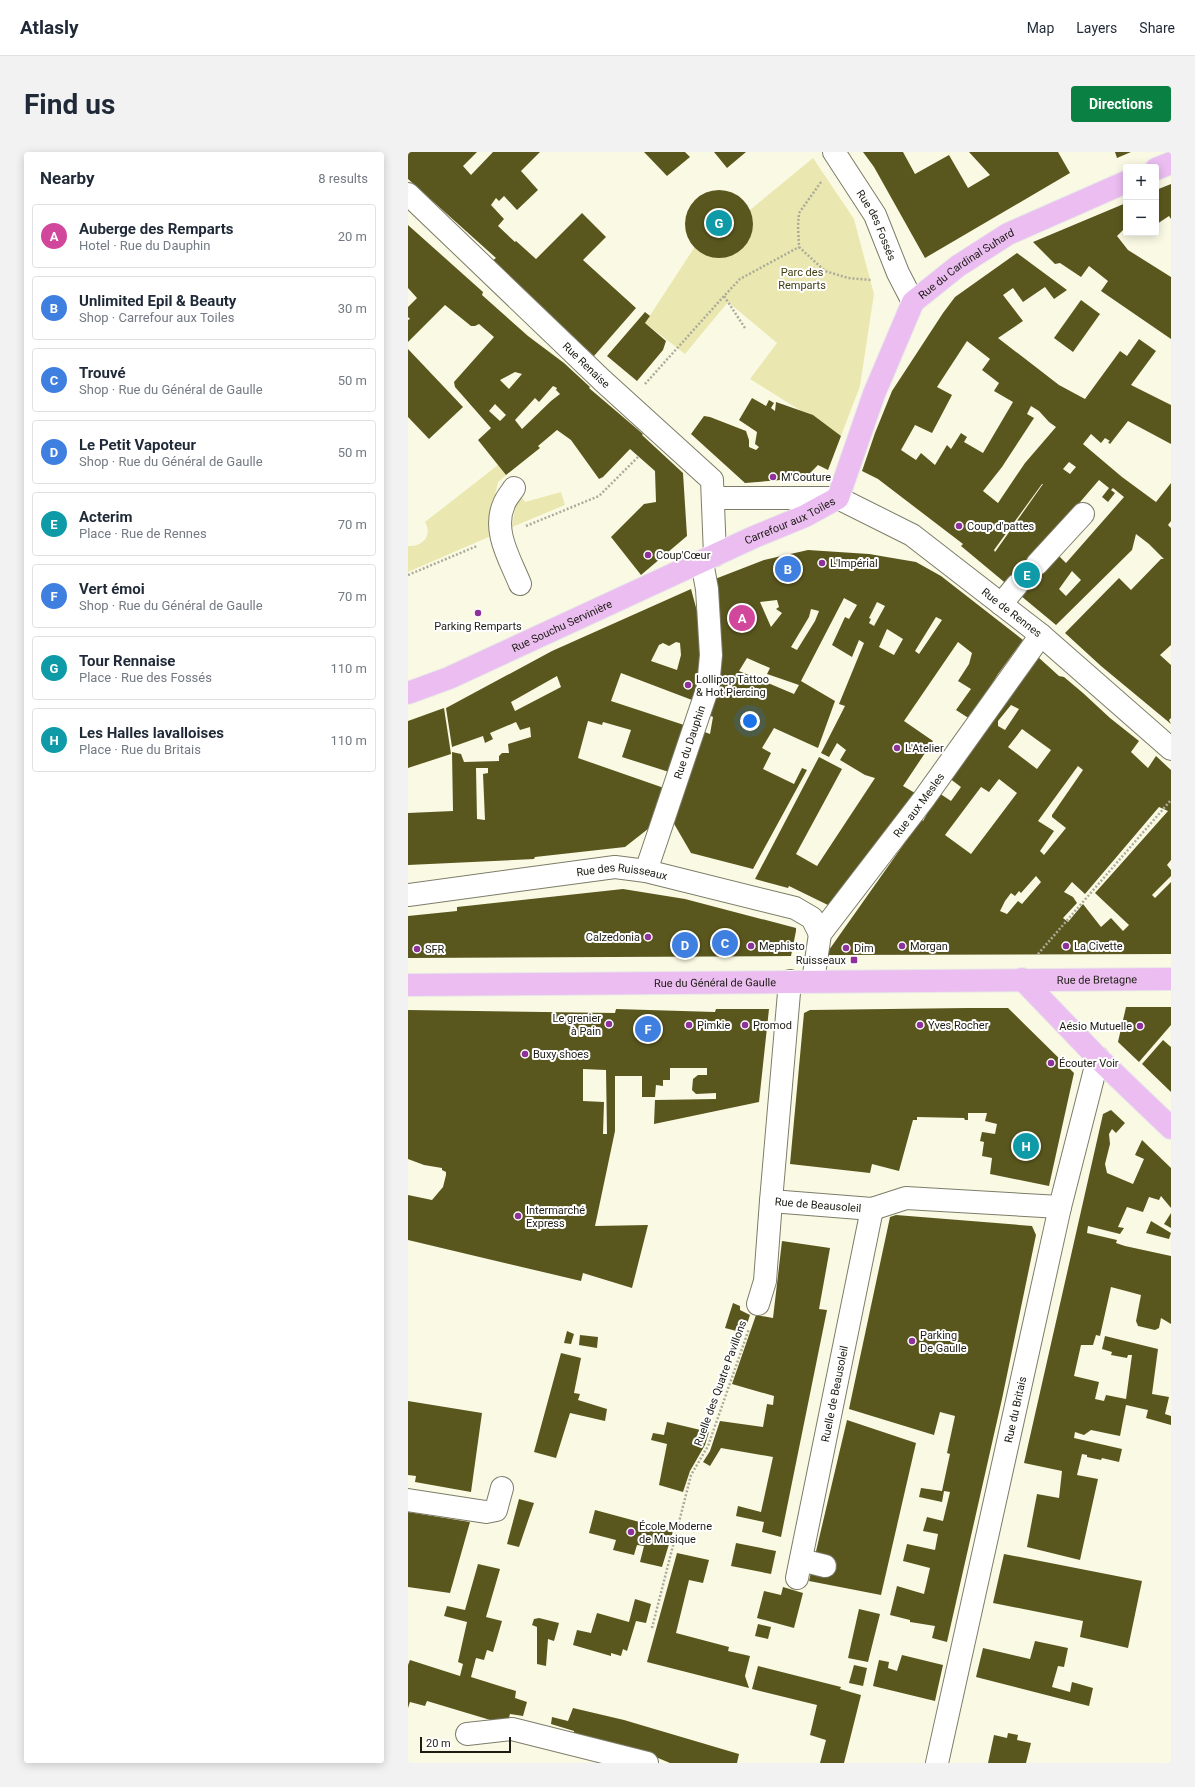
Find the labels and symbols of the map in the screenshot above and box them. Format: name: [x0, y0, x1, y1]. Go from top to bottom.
street label: Rue des Fossés: [853, 188, 899, 263]
pin: G: [706, 208, 732, 238]
street label: Rue du Cardinal Suhard: [916, 226, 1016, 302]
park label: Parc des Remparts: [778, 266, 826, 292]
street label: Rue Renaise: [560, 340, 612, 391]
place label: M'Couture: [781, 471, 831, 484]
marker: M'Couture: [768, 472, 778, 482]
street label: Carrefour aux Toiles: [743, 495, 838, 547]
place label: Coup d'pattes: [967, 520, 1035, 533]
marker: Coup d'pattes: [954, 521, 964, 531]
place label: Coup'Cœur: [656, 549, 711, 562]
marker: Coup'Cœur: [643, 550, 653, 560]
pin: B: [775, 554, 801, 584]
place label: L'Impérial: [830, 557, 878, 570]
marker: L'Impérial: [817, 558, 827, 568]
pin: E: [1014, 560, 1040, 590]
street label: Rue de Rennes: [979, 585, 1044, 640]
street label: Rue Souchu Servinière: [510, 597, 615, 655]
pin: A: [729, 603, 755, 633]
marker: Parking Remparts: [473, 608, 483, 618]
place label: Parking Remparts: [434, 620, 522, 633]
place label: Lollipop Tattoo & Hot Piercing: [696, 673, 769, 699]
marker: Lollipop Tattoo & Hot Piercing: [683, 680, 693, 690]
street label: Rue du Dauphin: [671, 704, 708, 781]
your location: [740, 711, 760, 731]
place label: L'Atelier: [905, 742, 944, 755]
marker: L'Atelier: [892, 743, 902, 753]
street label: Rue aux Mesles: [891, 770, 947, 840]
street label: Rue des Ruisseaux: [576, 861, 669, 883]
pin: C: [712, 928, 738, 958]
pin: D: [672, 930, 698, 960]
place label: Calzedonia: [586, 931, 640, 944]
marker: Calzedonia: [643, 932, 653, 942]
place label: Mephisto: [759, 940, 805, 953]
place label: Morgan: [910, 940, 948, 953]
place label: La Civette: [1074, 940, 1123, 953]
marker: Mephisto: [746, 941, 756, 951]
marker: Morgan: [897, 941, 907, 951]
marker: La Civette: [1061, 941, 1071, 951]
place label: Dim: [854, 942, 874, 955]
place label: SFR: [425, 943, 445, 956]
marker: Dim: [841, 943, 851, 953]
marker: SFR: [412, 944, 422, 954]
place label: Ruisseaux: [796, 954, 847, 967]
marker: Ruisseaux: [849, 955, 859, 965]
street label: Rue de Bretagne: [1057, 973, 1137, 987]
street label: Rue du Général de Gaulle: [654, 976, 776, 990]
place label: Le grenier à Pain: [553, 1012, 601, 1038]
pin: F: [635, 1014, 661, 1044]
marker: Le grenier à Pain: [604, 1019, 614, 1029]
place label: Pimkie: [697, 1019, 731, 1032]
place label: Promod: [753, 1019, 792, 1032]
place label: Yves Rocher: [928, 1019, 989, 1032]
marker: Pimkie: [684, 1020, 694, 1030]
marker: Promod: [740, 1020, 750, 1030]
marker: Yves Rocher: [915, 1020, 925, 1030]
place label: Aésio Mutuelle: [1059, 1020, 1132, 1033]
marker: Aésio Mutuelle: [1135, 1021, 1145, 1031]
place label: Buxy shoes: [533, 1048, 589, 1061]
marker: Buxy shoes: [520, 1049, 530, 1059]
place label: Écouter Voir: [1059, 1057, 1119, 1070]
marker: Écouter Voir: [1046, 1058, 1056, 1068]
pin: H: [1013, 1131, 1039, 1161]
street label: Rue de Beausoleil: [774, 1195, 862, 1215]
place label: Intermarché Express: [526, 1204, 585, 1230]
marker: Intermarché Express: [513, 1211, 523, 1221]
street label: Ruelle des Quatre Pavillons: [692, 1318, 749, 1448]
place label: Parking De Gaulle: [920, 1329, 967, 1355]
marker: Parking De Gaulle: [907, 1336, 917, 1346]
street label: Ruelle de Beausoleil: [819, 1345, 851, 1443]
street label: Rue du Britais: [1002, 1375, 1029, 1444]
place label: École Moderne de Musique: [639, 1520, 712, 1546]
marker: École Moderne de Musique: [626, 1527, 636, 1537]
scale bar: [420, 1735, 511, 1754]

